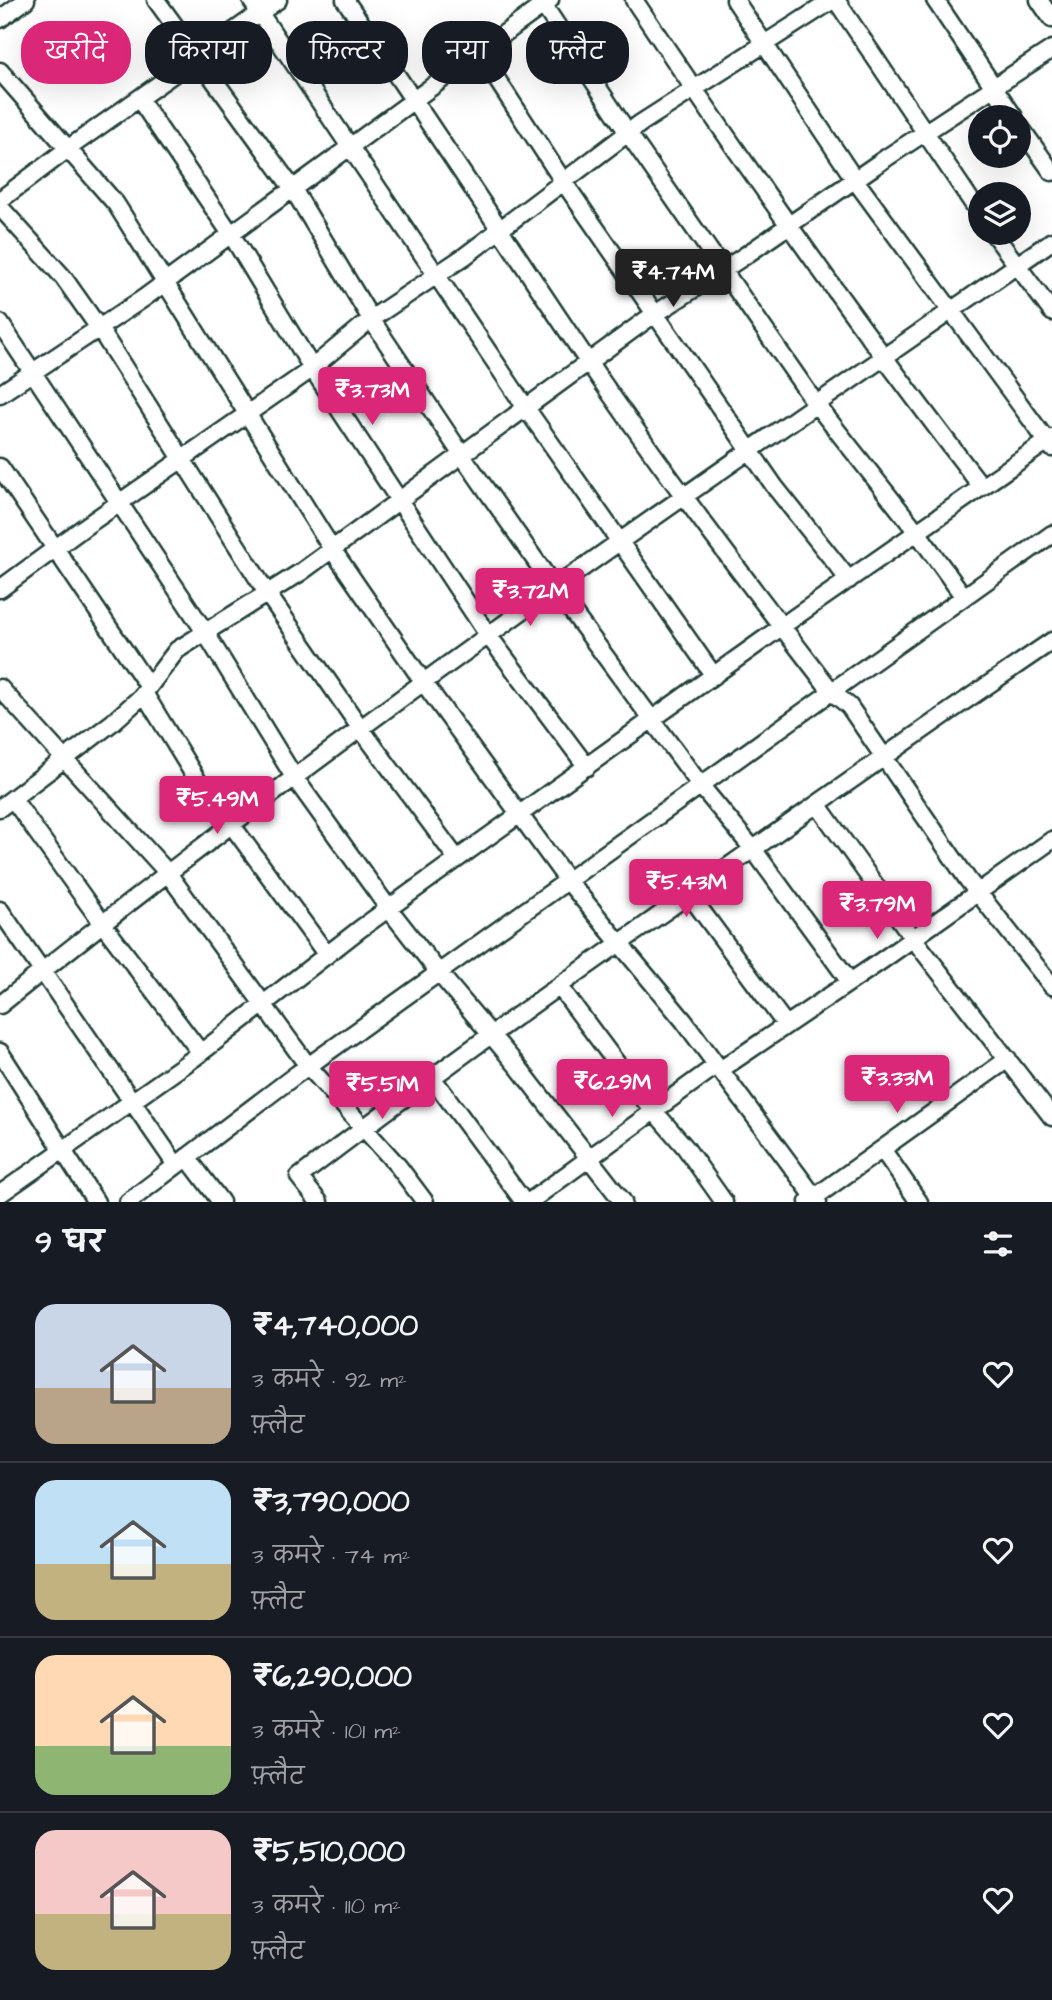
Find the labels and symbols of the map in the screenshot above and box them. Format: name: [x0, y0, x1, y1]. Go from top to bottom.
pin: ₹4.74M: [616, 250, 730, 309]
pin: ₹3.73M: [315, 368, 429, 427]
pin: ₹3.72M: [473, 568, 587, 628]
pin: ₹5.49M: [160, 776, 274, 836]
pin: ₹5.43M: [629, 860, 743, 919]
pin: ₹3.79M: [820, 881, 934, 941]
pin: ₹3.33M: [840, 1056, 954, 1115]
pin: ₹6.29M: [555, 1060, 669, 1119]
pin: ₹5.51M: [325, 1062, 439, 1121]

